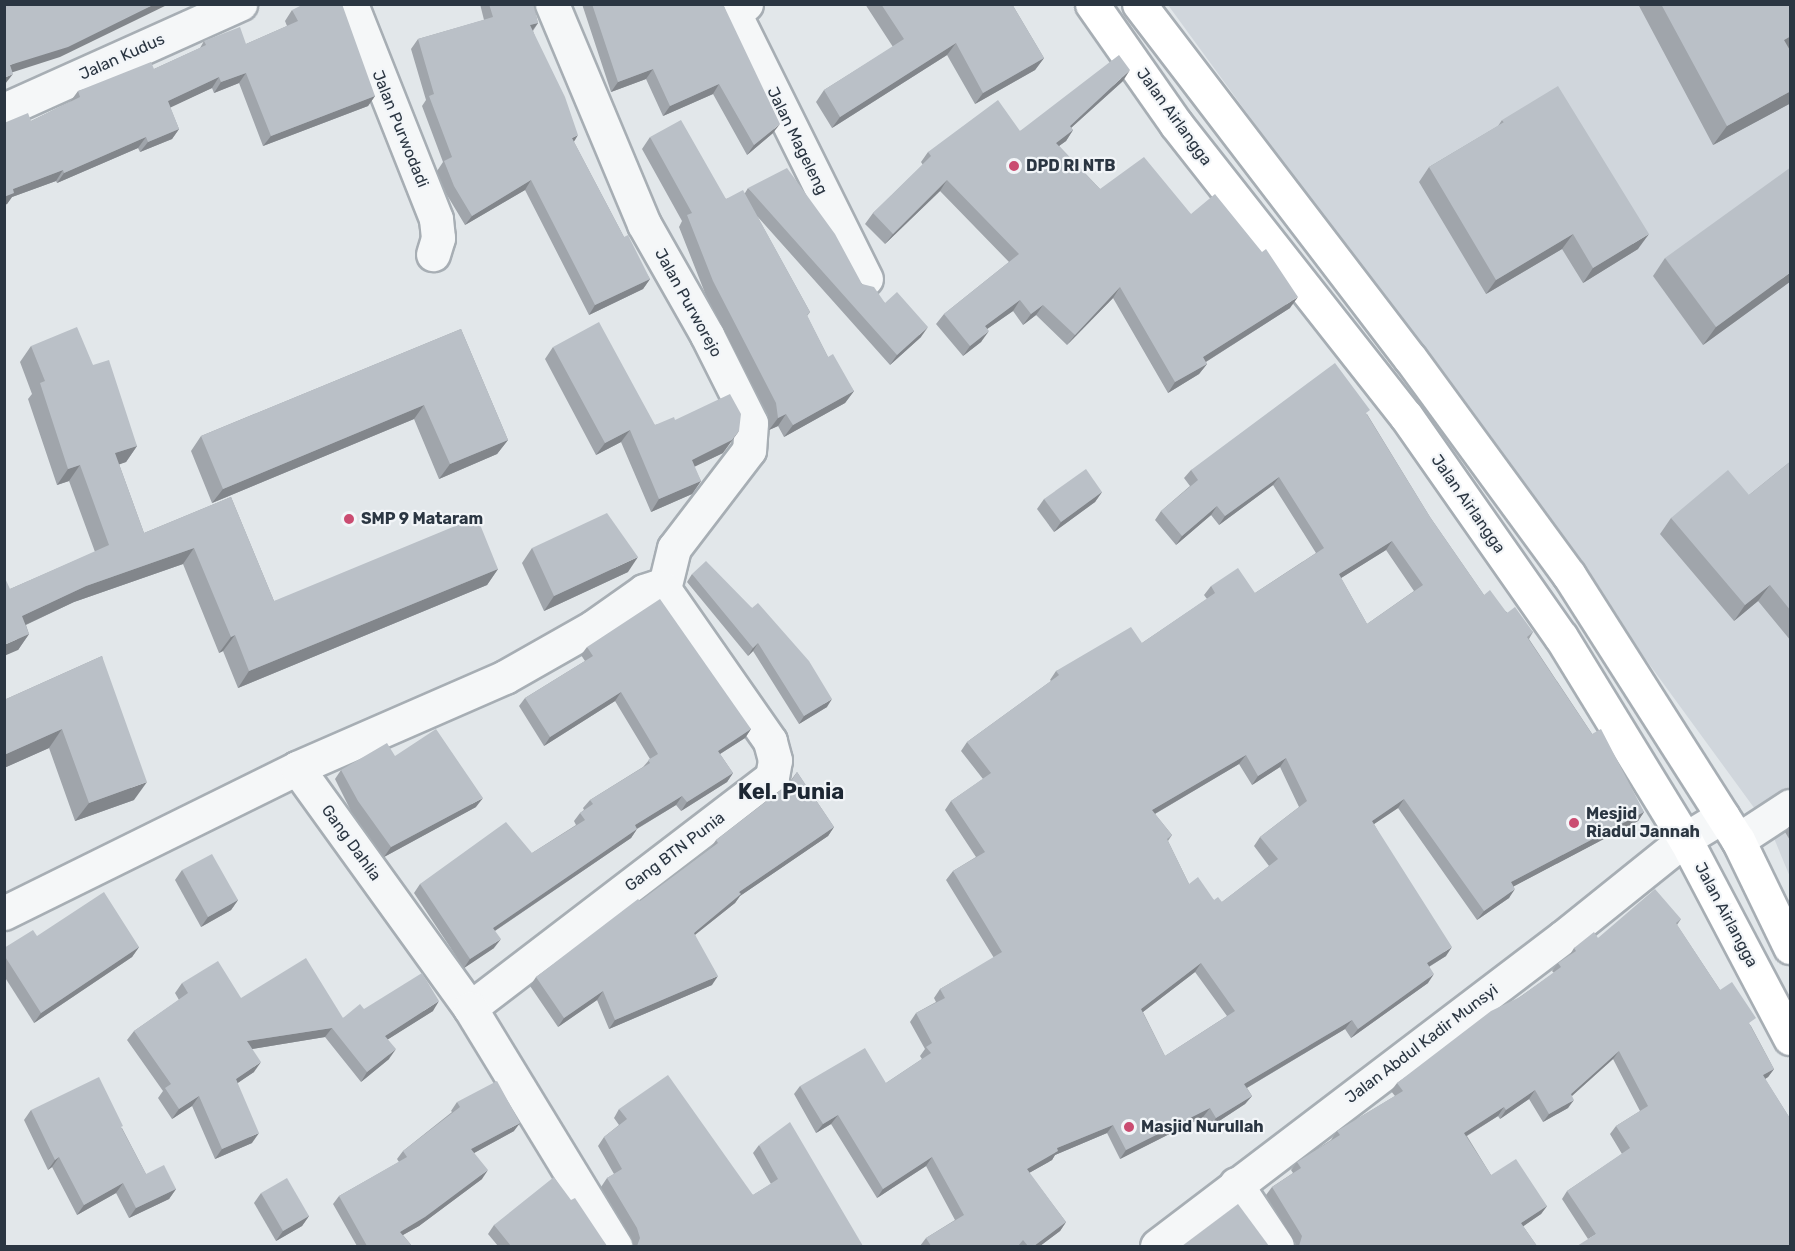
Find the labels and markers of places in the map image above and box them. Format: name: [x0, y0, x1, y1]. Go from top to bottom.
place label: DPD RI NTB: [1026, 156, 1116, 176]
marker: DPD RI NTB: [1007, 159, 1021, 173]
place label: SMP 9 Mataram: [361, 509, 483, 529]
marker: SMP 9 Mataram: [342, 512, 356, 526]
place label: Mesjid Riadul Jannah: [1586, 804, 1700, 842]
marker: Mesjid Riadul Jannah: [1567, 816, 1581, 830]
place label: Masjid Nurullah: [1141, 1117, 1264, 1137]
marker: Masjid Nurullah: [1122, 1120, 1136, 1134]

